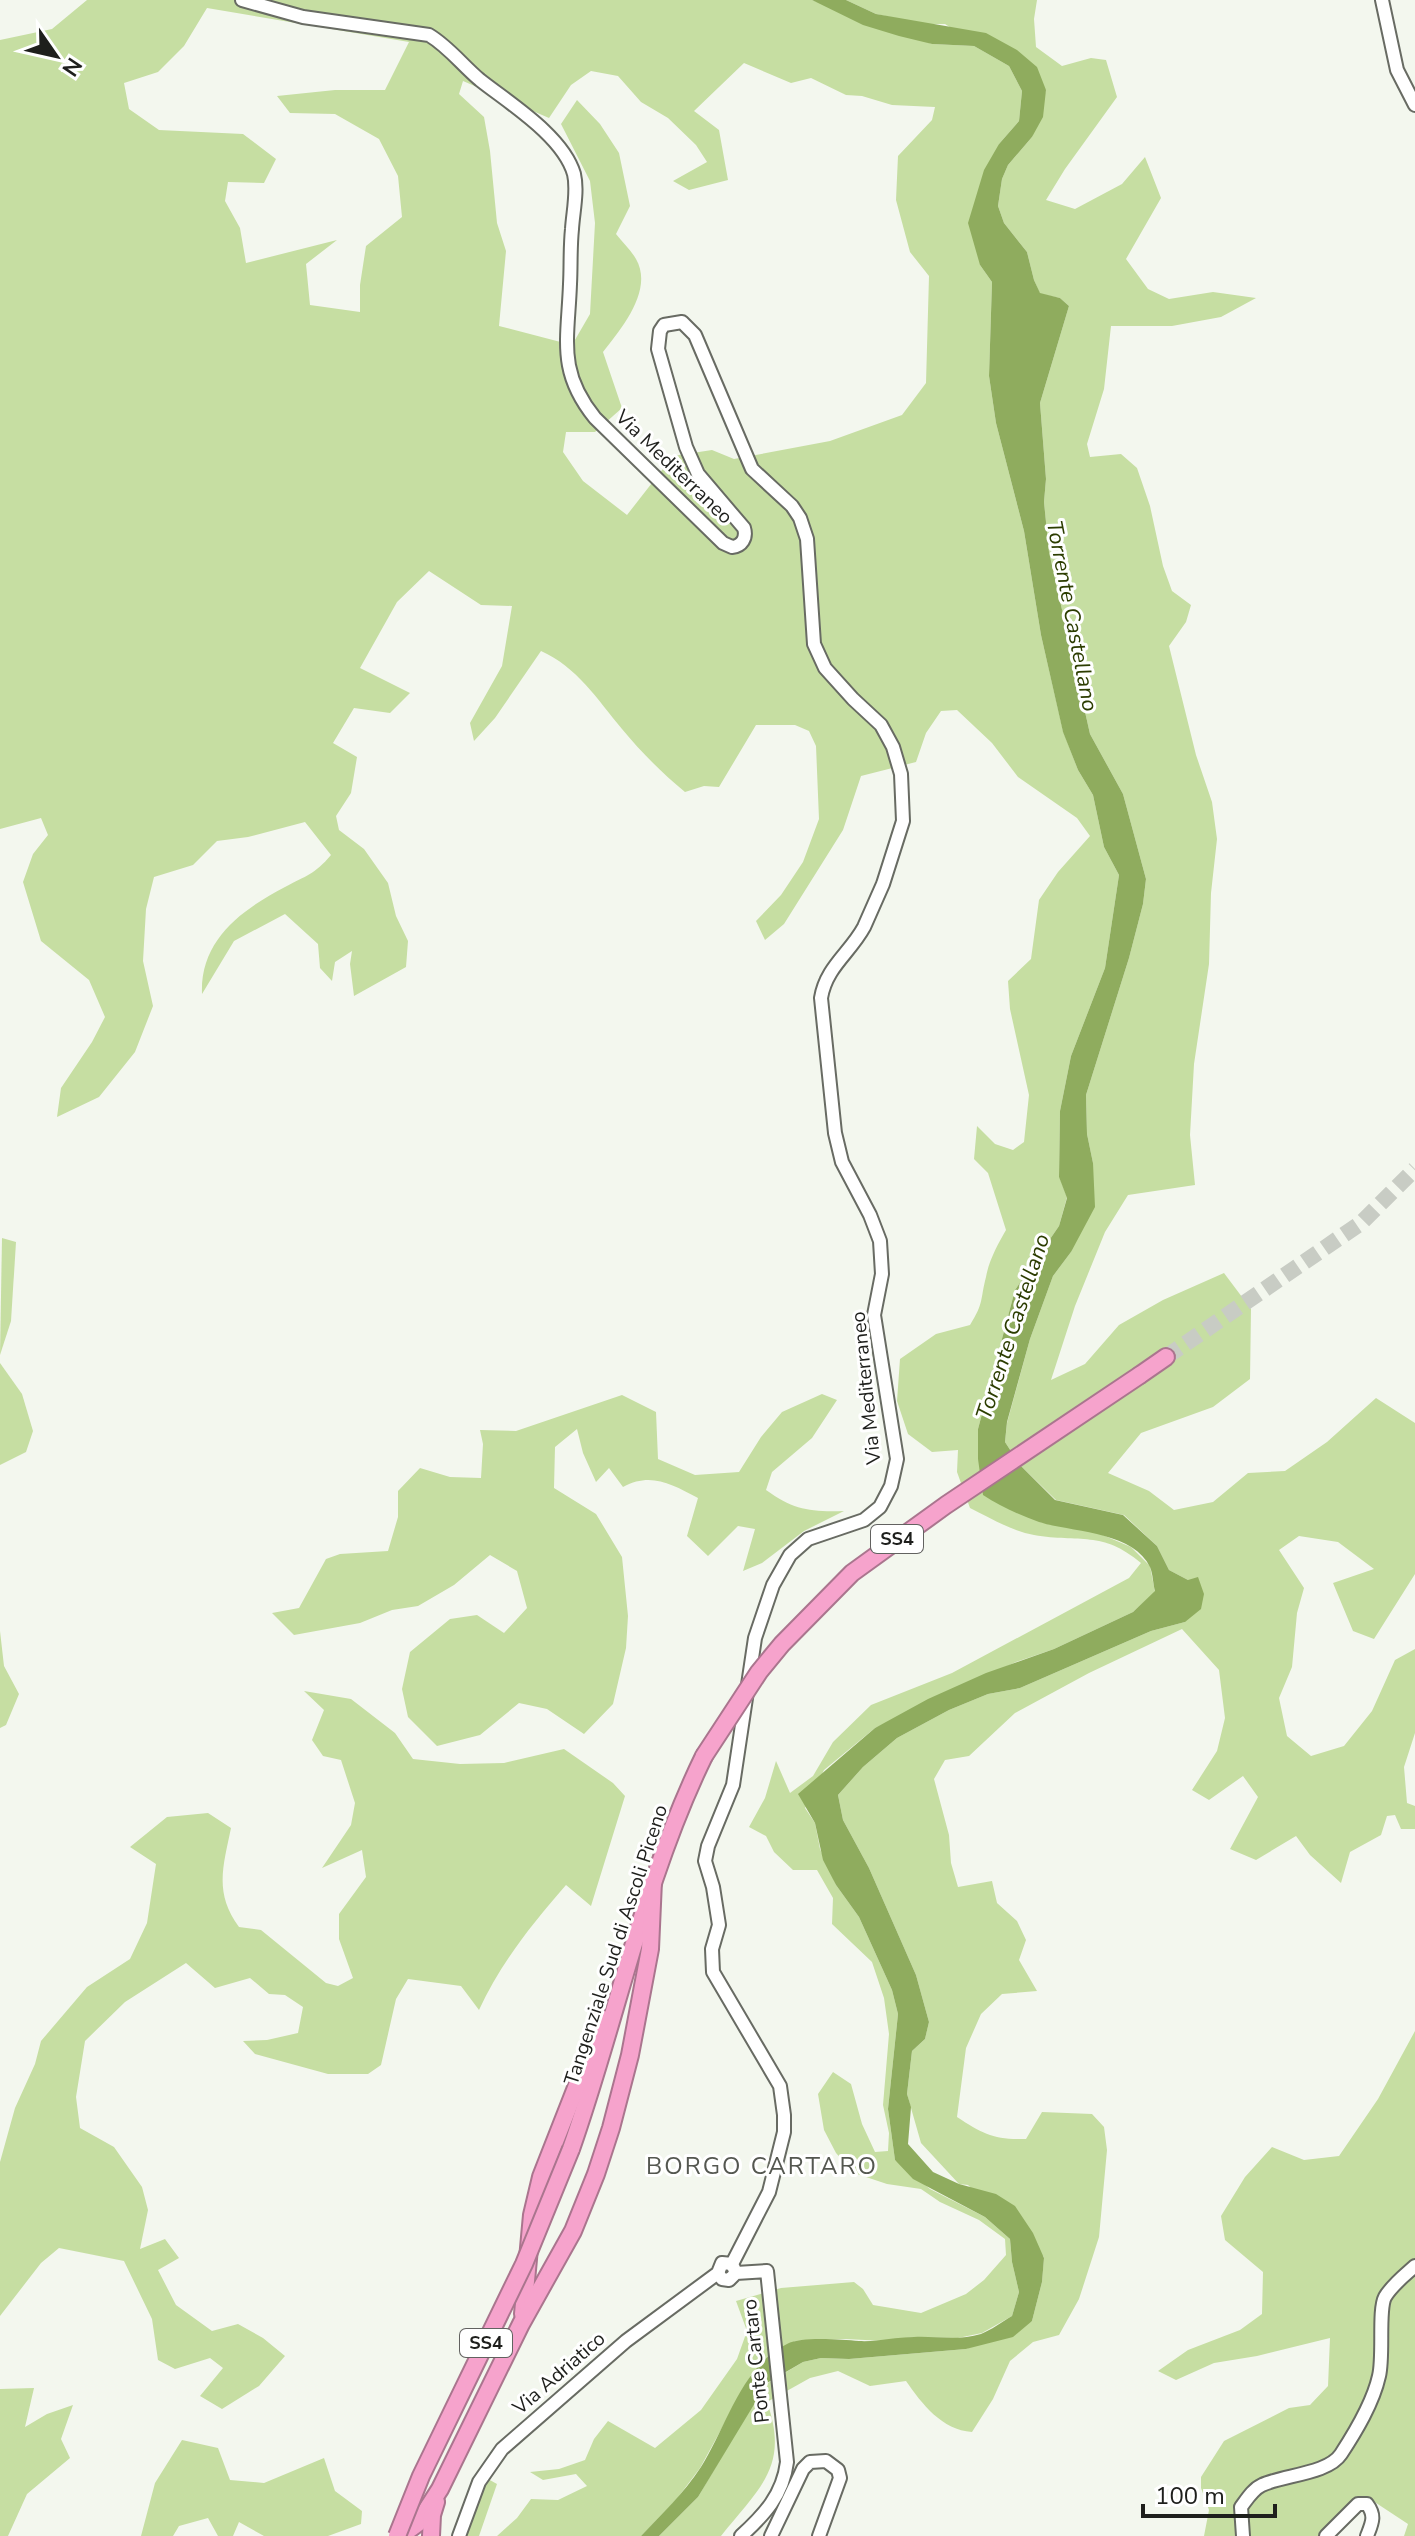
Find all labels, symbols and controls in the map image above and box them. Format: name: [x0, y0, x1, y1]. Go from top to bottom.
north arrow: [16, 16, 96, 96]
text: N: [55, 51, 89, 82]
street label: Via Mediterraneo: [609, 403, 739, 530]
water label: Torrente Castellano: [1039, 518, 1105, 714]
water label: Torrente Castellano: [969, 1230, 1057, 1424]
street label: Via Mediterraneo: [845, 1310, 888, 1467]
road number: SS4: [871, 1525, 923, 1553]
street label: Tangenziale Sud di Ascoli Piceno: [558, 1801, 674, 2089]
district label: BORGO CARTARO: [646, 2150, 878, 2182]
street label: Ponte Cartaro: [736, 2298, 776, 2424]
street label: Via Adriatico: [506, 2325, 611, 2421]
road number: SS4: [460, 2329, 512, 2357]
scale bar: [1143, 2468, 1275, 2518]
text: 100 m: [1155, 2480, 1225, 2512]

